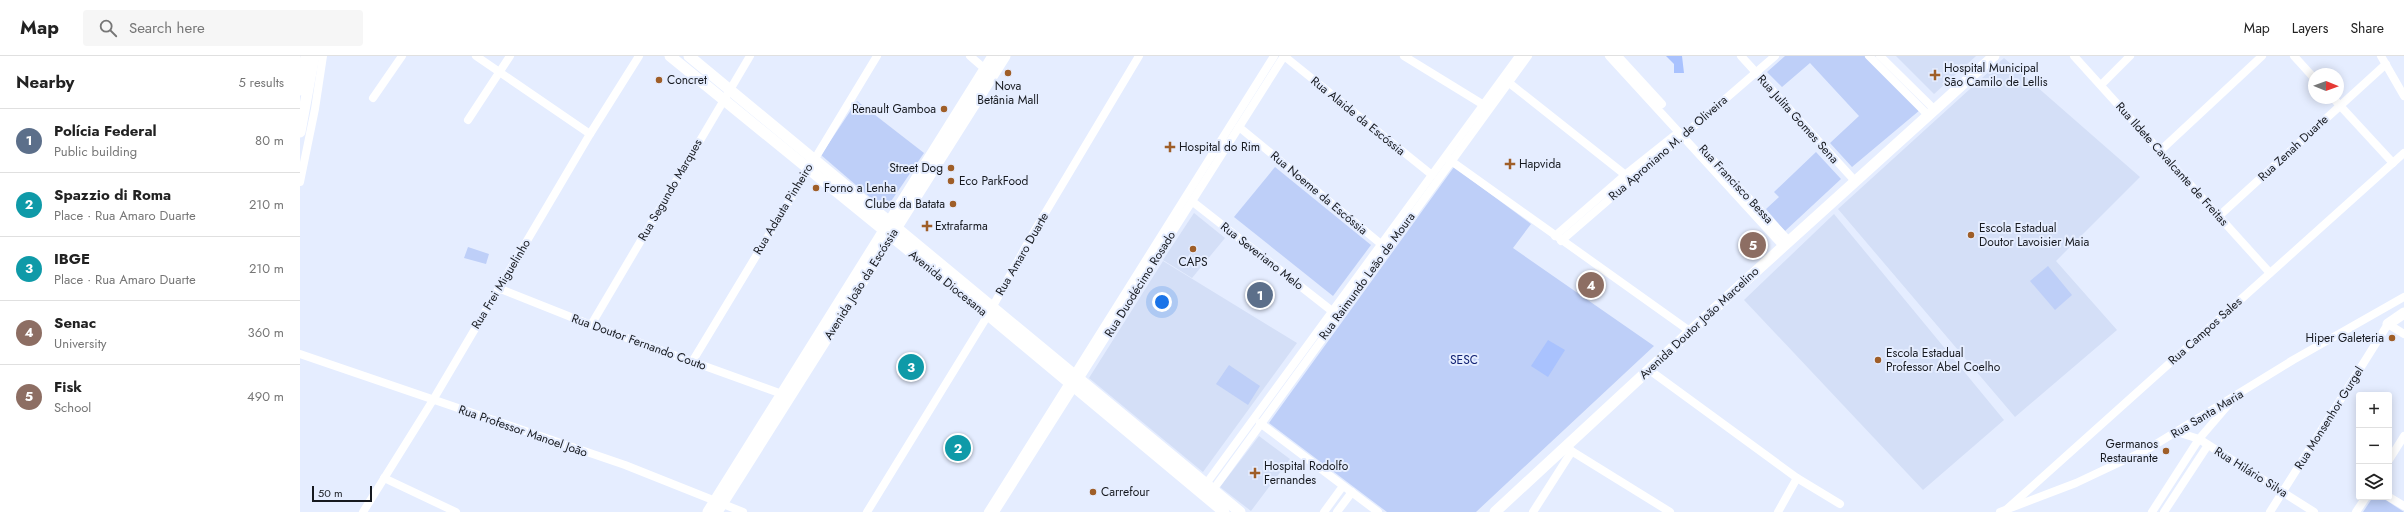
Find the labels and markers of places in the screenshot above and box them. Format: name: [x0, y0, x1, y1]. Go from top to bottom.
place label: Hospital Municipal São Camilo de Lellis: [1944, 59, 2048, 91]
marker: Nova Betânia Mall: [1003, 68, 1013, 78]
marker: Hospital Municipal São Camilo de Lellis: [1929, 69, 1941, 81]
place label: Concret: [667, 71, 707, 89]
marker: Concret: [654, 75, 664, 85]
place label: Nova Betânia Mall: [977, 77, 1039, 109]
place label: Renault Gamboa: [852, 100, 936, 118]
marker: Renault Gamboa: [939, 104, 949, 114]
place label: Hospital do Rim: [1179, 138, 1260, 156]
marker: Hospital do Rim: [1164, 141, 1176, 153]
place label: Hapvida: [1519, 155, 1561, 173]
marker: Hapvida: [1504, 158, 1516, 170]
place label: Street Dog: [889, 159, 943, 177]
marker: Street Dog: [946, 163, 956, 173]
place label: Eco ParkFood: [959, 172, 1028, 190]
marker: Eco ParkFood: [946, 176, 956, 186]
place label: Forno a Lenha: [824, 179, 896, 197]
marker: Forno a Lenha: [811, 183, 821, 193]
place label: Clube da Batata: [865, 195, 945, 213]
marker: Clube da Batata: [948, 199, 958, 209]
place label: Extrafarma: [935, 217, 988, 235]
place label: Escola Estadual Doutor Lavoisier Maia: [1979, 219, 2090, 251]
marker: Extrafarma: [922, 221, 932, 231]
pin: 5: [1740, 230, 1766, 260]
marker: Escola Estadual Doutor Lavoisier Maia: [1966, 230, 1976, 240]
marker: CAPS: [1188, 244, 1198, 254]
place label: CAPS: [1178, 253, 1208, 271]
pin: 4: [1578, 270, 1604, 300]
pin: 1: [1247, 280, 1273, 310]
place label: Hiper Galeteria: [2305, 329, 2384, 347]
marker: Hiper Galeteria: [2387, 333, 2397, 343]
place label: Escola Estadual Professor Abel Coelho: [1886, 344, 2001, 376]
pin: 3: [898, 352, 924, 382]
marker: Escola Estadual Professor Abel Coelho: [1873, 355, 1883, 365]
pin: 2: [945, 433, 971, 463]
place label: Germanos Restaurante: [2100, 435, 2158, 467]
marker: Germanos Restaurante: [2161, 446, 2171, 456]
place label: Hospital Rodolfo Fernandes: [1264, 457, 1349, 489]
marker: Hospital Rodolfo Fernandes: [1249, 467, 1261, 479]
place label: Carrefour: [1101, 483, 1151, 501]
marker: Carrefour: [1088, 487, 1098, 497]

